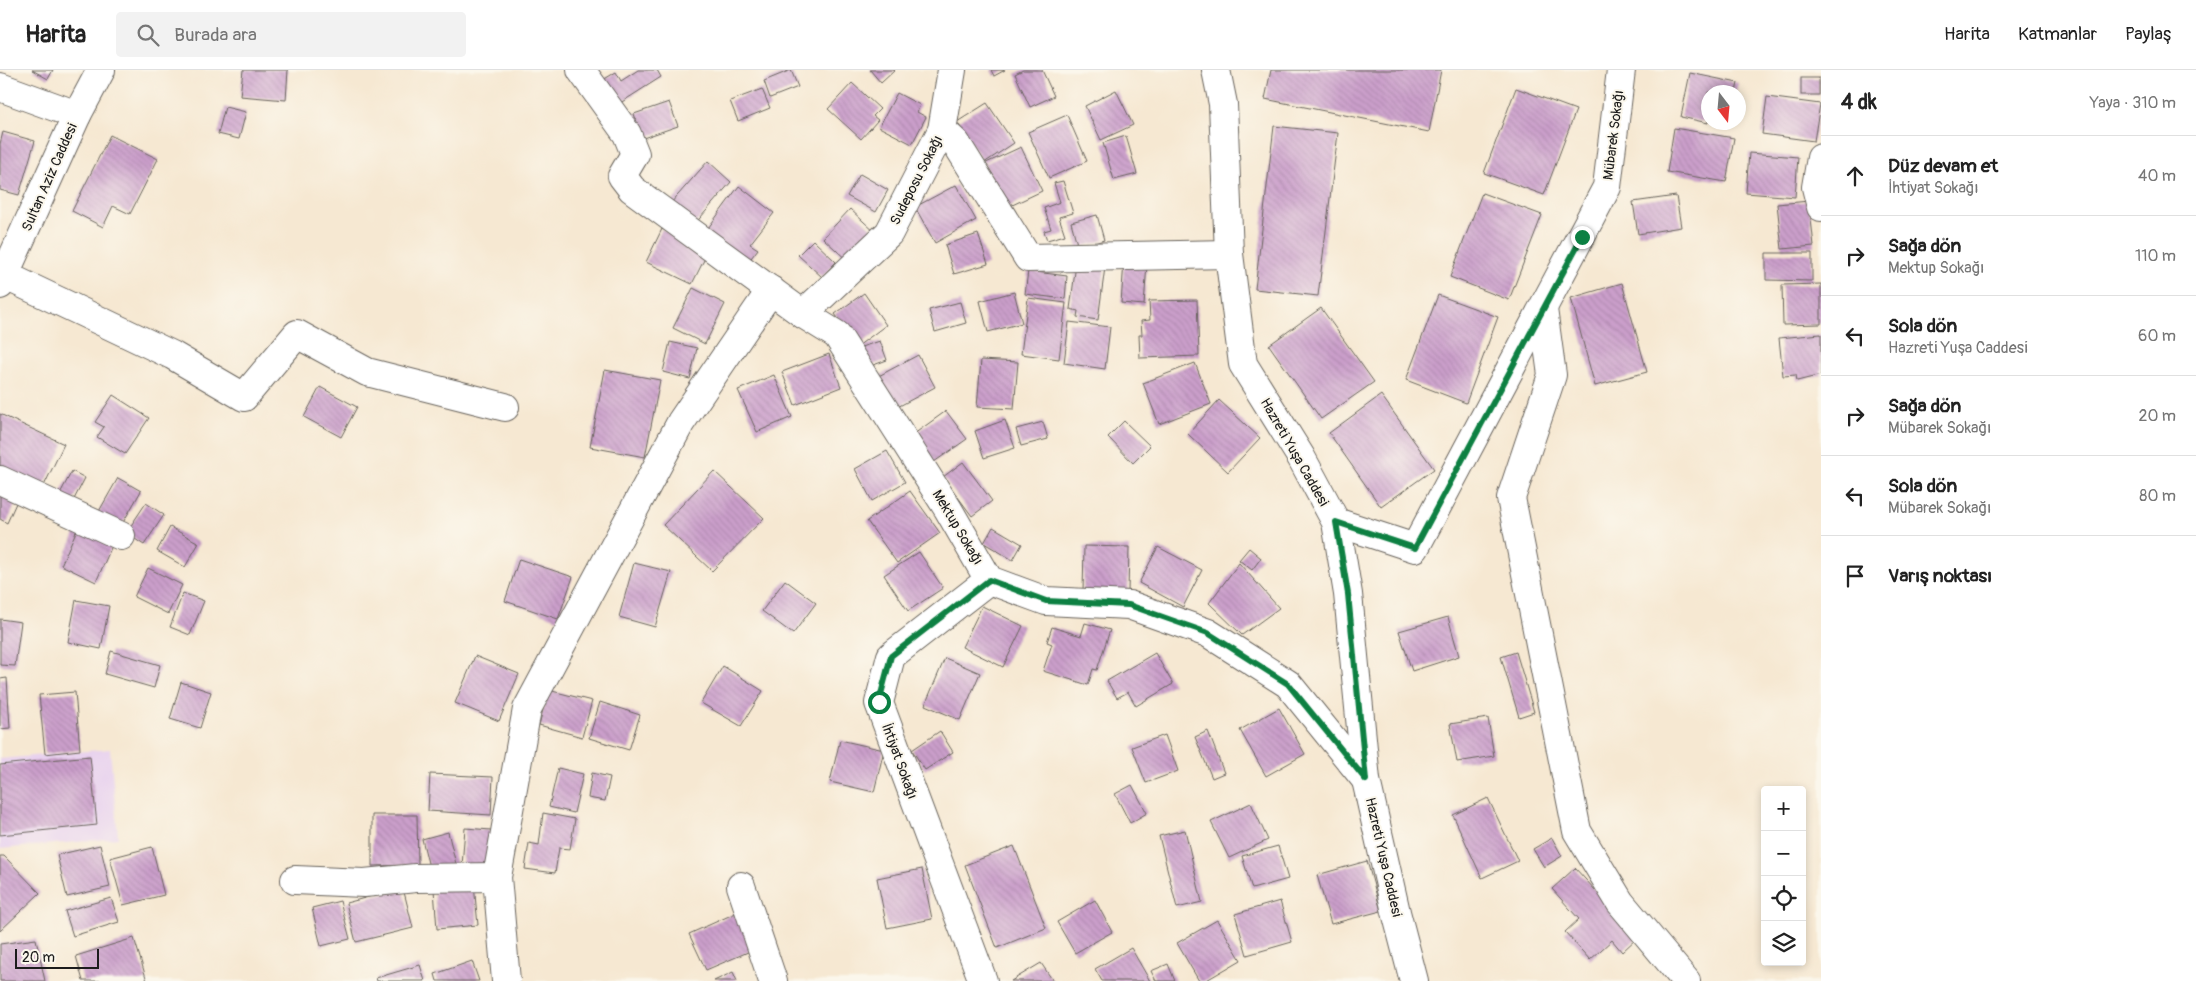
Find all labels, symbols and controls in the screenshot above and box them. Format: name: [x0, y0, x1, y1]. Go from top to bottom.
search box: [116, 12, 466, 57]
text: Harita: [25, 20, 86, 49]
icon: search: [134, 21, 162, 49]
text: Burada ara: [174, 23, 257, 47]
text: Harita: [1944, 23, 1990, 46]
text: Katmanlar: [2018, 23, 2097, 46]
text: Paylaş: [2125, 23, 2171, 46]
north arrow: [1701, 85, 1746, 130]
street label: Mübarek Sokağı: [1600, 89, 1627, 181]
text: 4 dk: [1841, 89, 1877, 116]
text: Yaya · 310 m: [2090, 93, 2176, 113]
street label: Sultan Aziz Caddesi: [18, 121, 81, 234]
street label: Sudeposu Sokağı: [887, 133, 946, 228]
text: Düz devam et: [1888, 154, 1998, 178]
icon: ahead: [1841, 162, 1869, 190]
text: 40 m: [2138, 166, 2176, 186]
text: İhtiyat Sokağı: [1888, 178, 1979, 198]
route end: [1571, 226, 1594, 249]
text: Sağa dön: [1888, 234, 1961, 258]
icon: right: [1841, 242, 1869, 270]
text: 110 m: [2135, 246, 2176, 266]
text: Mektup Sokağı: [1888, 258, 1984, 278]
text: Sola dön: [1888, 314, 1957, 338]
icon: left: [1841, 322, 1869, 350]
text: 60 m: [2138, 326, 2176, 346]
text: Hazreti Yuşa Caddesi: [1888, 338, 2028, 358]
text: Sağa dön: [1888, 394, 1961, 418]
street label: Hazreti Yuşa Caddesi: [1257, 395, 1332, 509]
icon: right: [1841, 402, 1869, 430]
text: 20 m: [2138, 406, 2176, 426]
text: Mübarek Sokağı: [1888, 418, 1991, 438]
text: Sola dön: [1888, 474, 1957, 498]
icon: left: [1841, 482, 1869, 510]
text: 80 m: [2139, 486, 2176, 506]
street label: Mektup Sokağı: [929, 487, 987, 568]
text: Mübarek Sokağı: [1888, 498, 1991, 518]
icon: arrive: [1841, 562, 1869, 590]
text: Varış noktası: [1888, 564, 1992, 588]
route start: [868, 691, 891, 714]
street label: İhtiyat Sokağı: [878, 721, 921, 801]
map controls: [1761, 786, 1806, 966]
button: +: [1761, 786, 1806, 831]
street label: Hazreti Yuşa Caddesi: [1361, 796, 1406, 919]
button: −: [1761, 831, 1806, 876]
button: locate: [1761, 876, 1806, 921]
button: layers: [1761, 921, 1806, 966]
scale bar: [15, 946, 99, 969]
text: 20 m: [22, 949, 55, 966]

